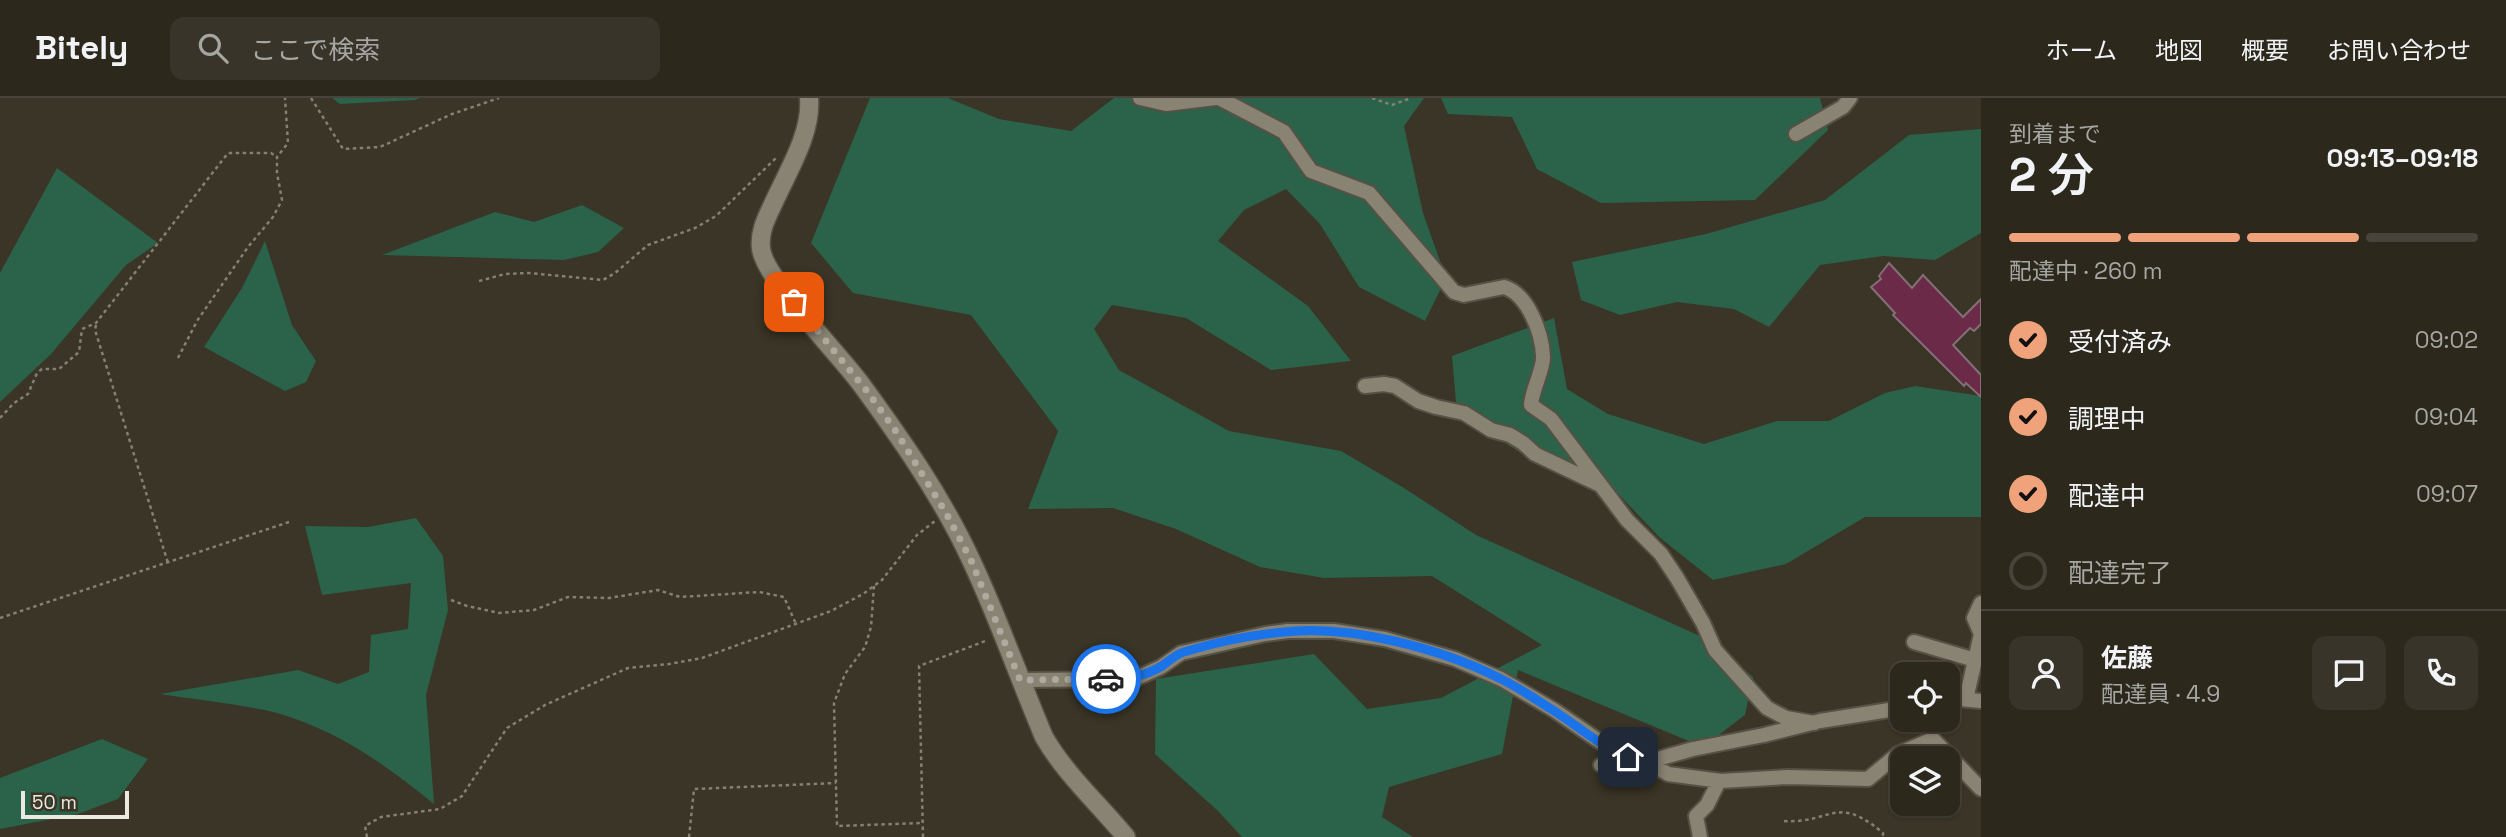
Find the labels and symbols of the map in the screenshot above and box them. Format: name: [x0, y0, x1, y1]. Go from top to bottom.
pin: [764, 272, 824, 332]
courier: [1071, 644, 1141, 714]
pin: [1598, 727, 1658, 787]
scale bar: [21, 788, 130, 820]

